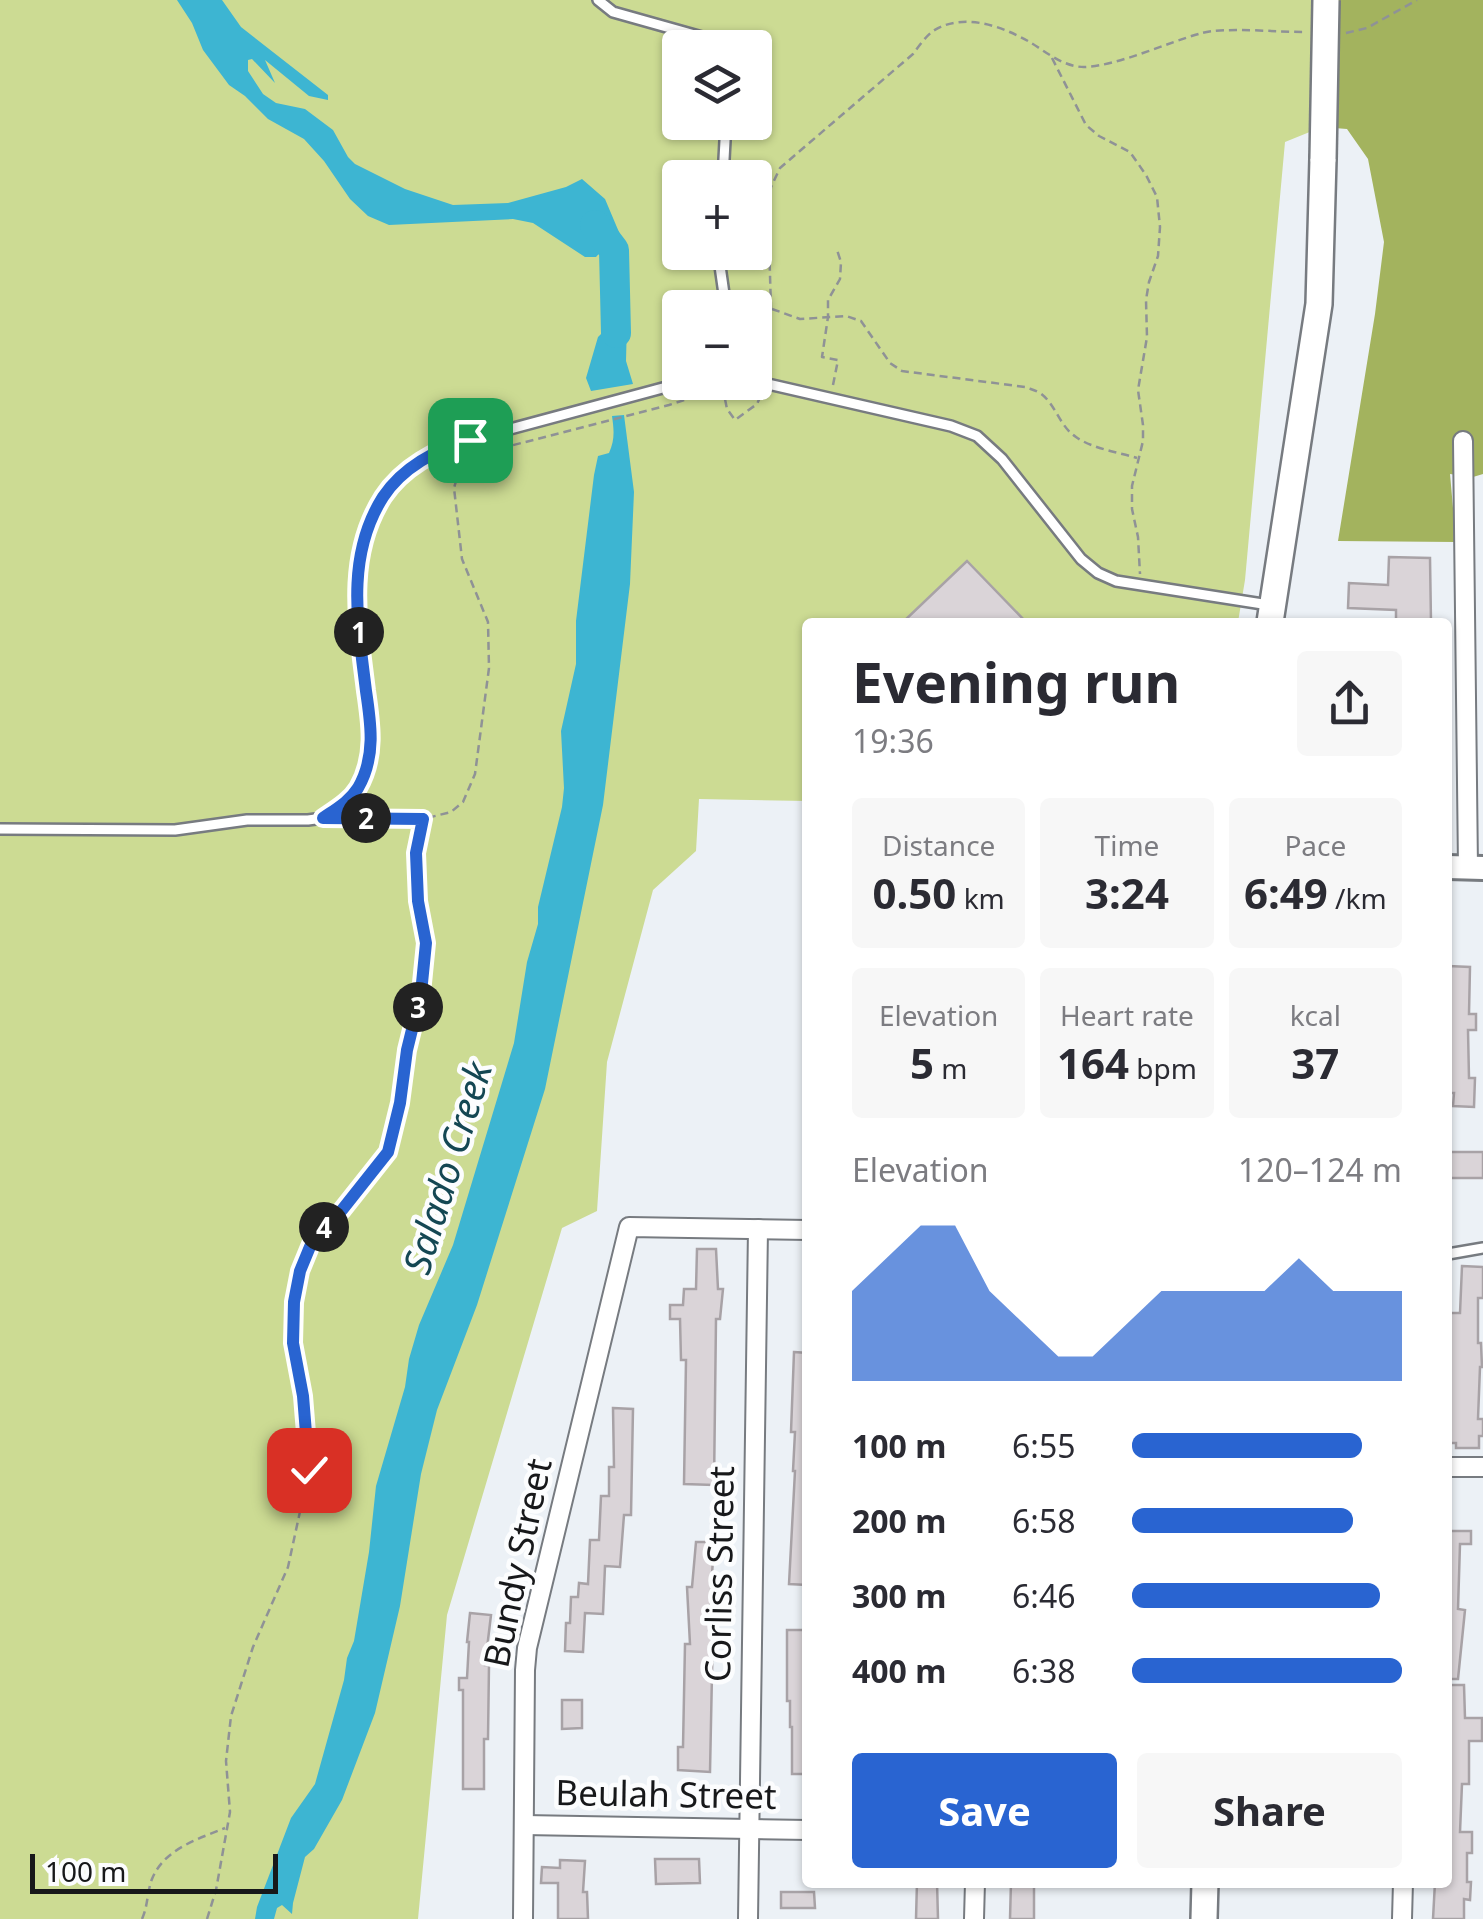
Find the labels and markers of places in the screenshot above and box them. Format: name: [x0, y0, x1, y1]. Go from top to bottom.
pin: [428, 398, 513, 483]
pin: 1: [334, 607, 384, 657]
pin: 2: [341, 793, 391, 843]
pin: 3: [393, 982, 443, 1032]
pin: 4: [299, 1202, 349, 1252]
pin: [267, 1428, 352, 1513]

